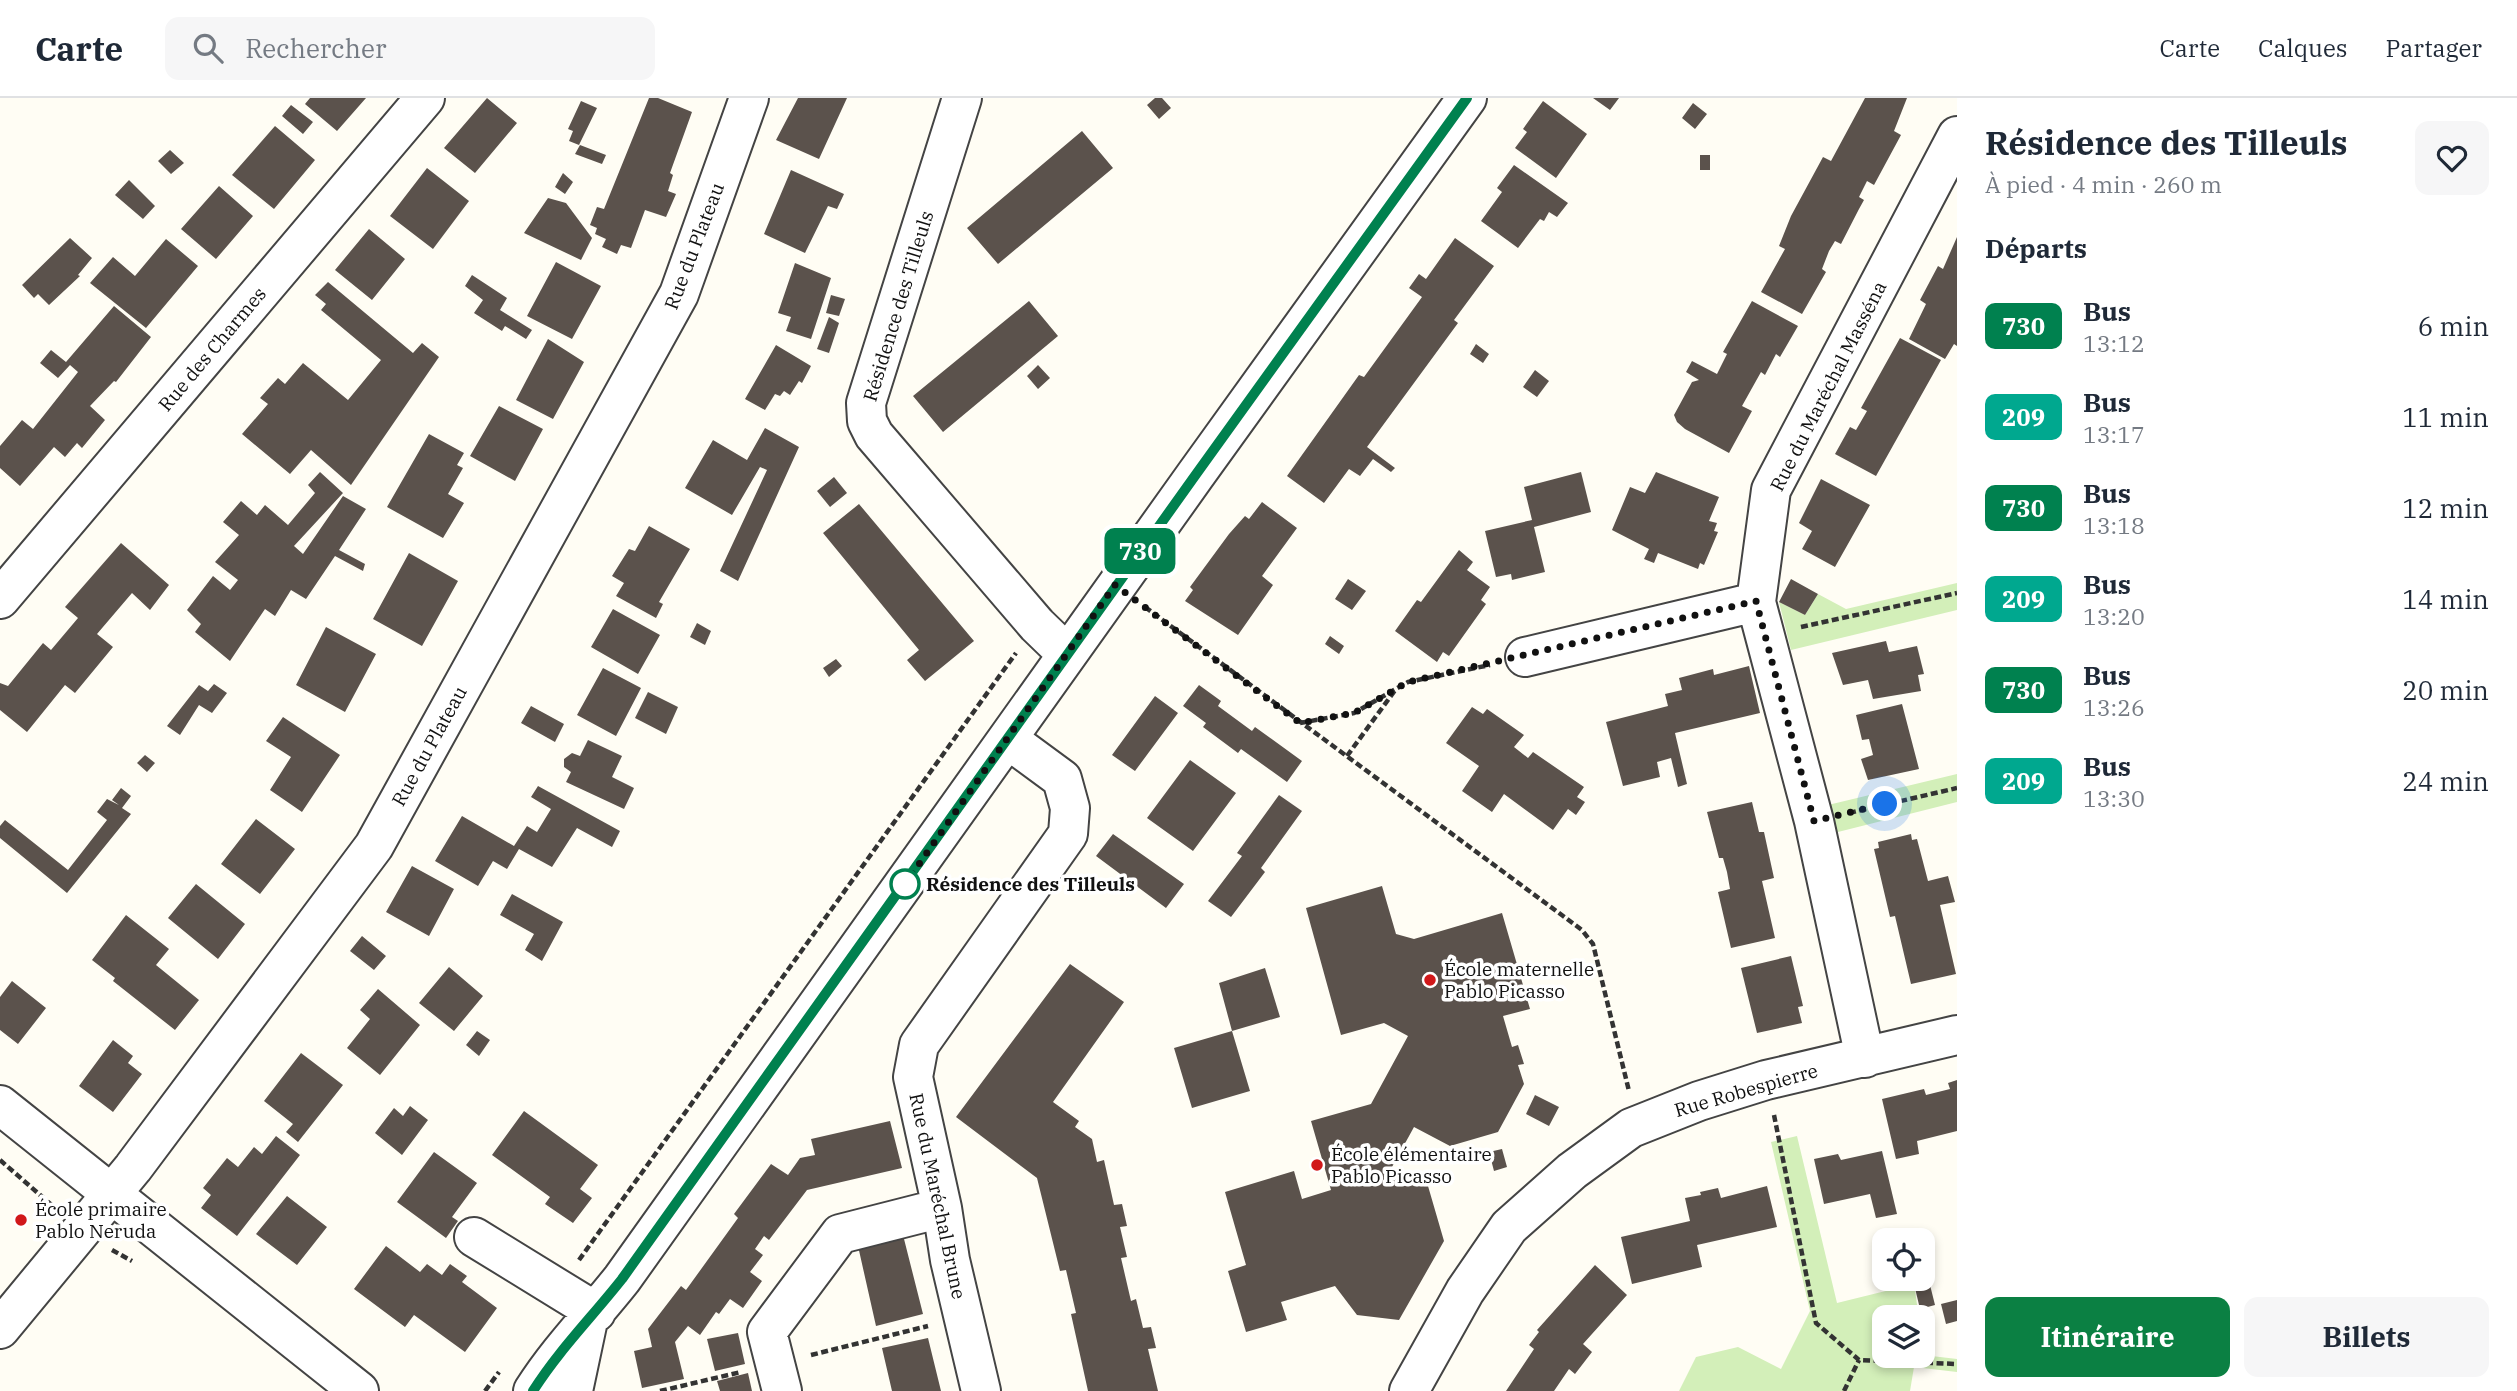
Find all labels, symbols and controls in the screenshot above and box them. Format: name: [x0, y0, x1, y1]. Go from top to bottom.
search box: [165, 17, 655, 80]
text: Carte: [35, 27, 123, 70]
icon: search: [189, 29, 227, 67]
text: Rechercher: [245, 31, 386, 65]
text: Carte: [2159, 32, 2220, 64]
text: Calques: [2258, 32, 2348, 64]
text: Partager: [2386, 32, 2482, 64]
text: Résidence des Tilleuls: [1985, 121, 2348, 164]
button: heart: [2415, 121, 2489, 195]
text: À pied · 4 min · 260 m: [1985, 169, 2222, 199]
street label: Rue du Plateau: [659, 179, 729, 313]
street label: Résidence des Tilleuls: [858, 208, 938, 404]
text: Départs: [1985, 231, 2087, 265]
street label: Rue du Maréchal Masséna: [1765, 277, 1891, 495]
street label: Rue des Charmes: [153, 282, 271, 416]
text: Bus: [2083, 294, 2131, 328]
text: 6 min: [2418, 309, 2489, 343]
text: 730: [2002, 310, 2045, 342]
text: 13:12: [2083, 328, 2145, 358]
text: Bus: [2083, 385, 2131, 419]
text: 11 min: [2402, 400, 2489, 434]
text: 209: [2002, 401, 2045, 433]
text: 13:17: [2083, 419, 2145, 449]
text: Bus: [2083, 476, 2131, 510]
text: 12 min: [2402, 491, 2489, 525]
text: 730: [2002, 492, 2045, 524]
text: 13:18: [2083, 510, 2145, 540]
line badge: 730: [1100, 528, 1180, 574]
text: 730: [1118, 535, 1162, 567]
text: Bus: [2083, 567, 2131, 601]
text: 14 min: [2402, 582, 2489, 616]
text: 209: [2002, 583, 2045, 615]
text: 13:20: [2083, 601, 2145, 631]
text: Bus: [2083, 658, 2131, 692]
text: 20 min: [2402, 673, 2489, 707]
text: 730: [2002, 674, 2045, 706]
street label: Rue du Plateau: [386, 682, 472, 810]
text: 13:26: [2083, 692, 2145, 722]
text: Bus: [2083, 749, 2131, 783]
text: 24 min: [2402, 764, 2489, 798]
text: 209: [2002, 765, 2045, 797]
text: 13:30: [2083, 783, 2145, 813]
your location: [1867, 786, 1902, 821]
marker: Résidence des Tilleuls: [890, 869, 920, 899]
place label: Résidence des Tilleuls: [926, 872, 1135, 896]
place label: École maternelle Pablo Picasso: [1444, 957, 1594, 1003]
marker: École maternelle Pablo Picasso: [1422, 972, 1438, 988]
street label: Rue Robespierre: [1672, 1058, 1820, 1122]
street label: Rue du Maréchal Brune: [904, 1091, 972, 1301]
place label: École élémentaire Pablo Picasso: [1331, 1142, 1492, 1188]
marker: École élémentaire Pablo Picasso: [1309, 1157, 1325, 1173]
place label: École primaire Pablo Neruda: [35, 1197, 167, 1243]
marker: École primaire Pablo Neruda: [13, 1212, 29, 1228]
map controls: [1872, 1228, 1935, 1368]
button: locate: [1872, 1228, 1935, 1291]
button: Itinéraire: [1985, 1297, 2230, 1377]
button: Billets: [2244, 1297, 2489, 1377]
button: layers: [1872, 1305, 1935, 1368]

